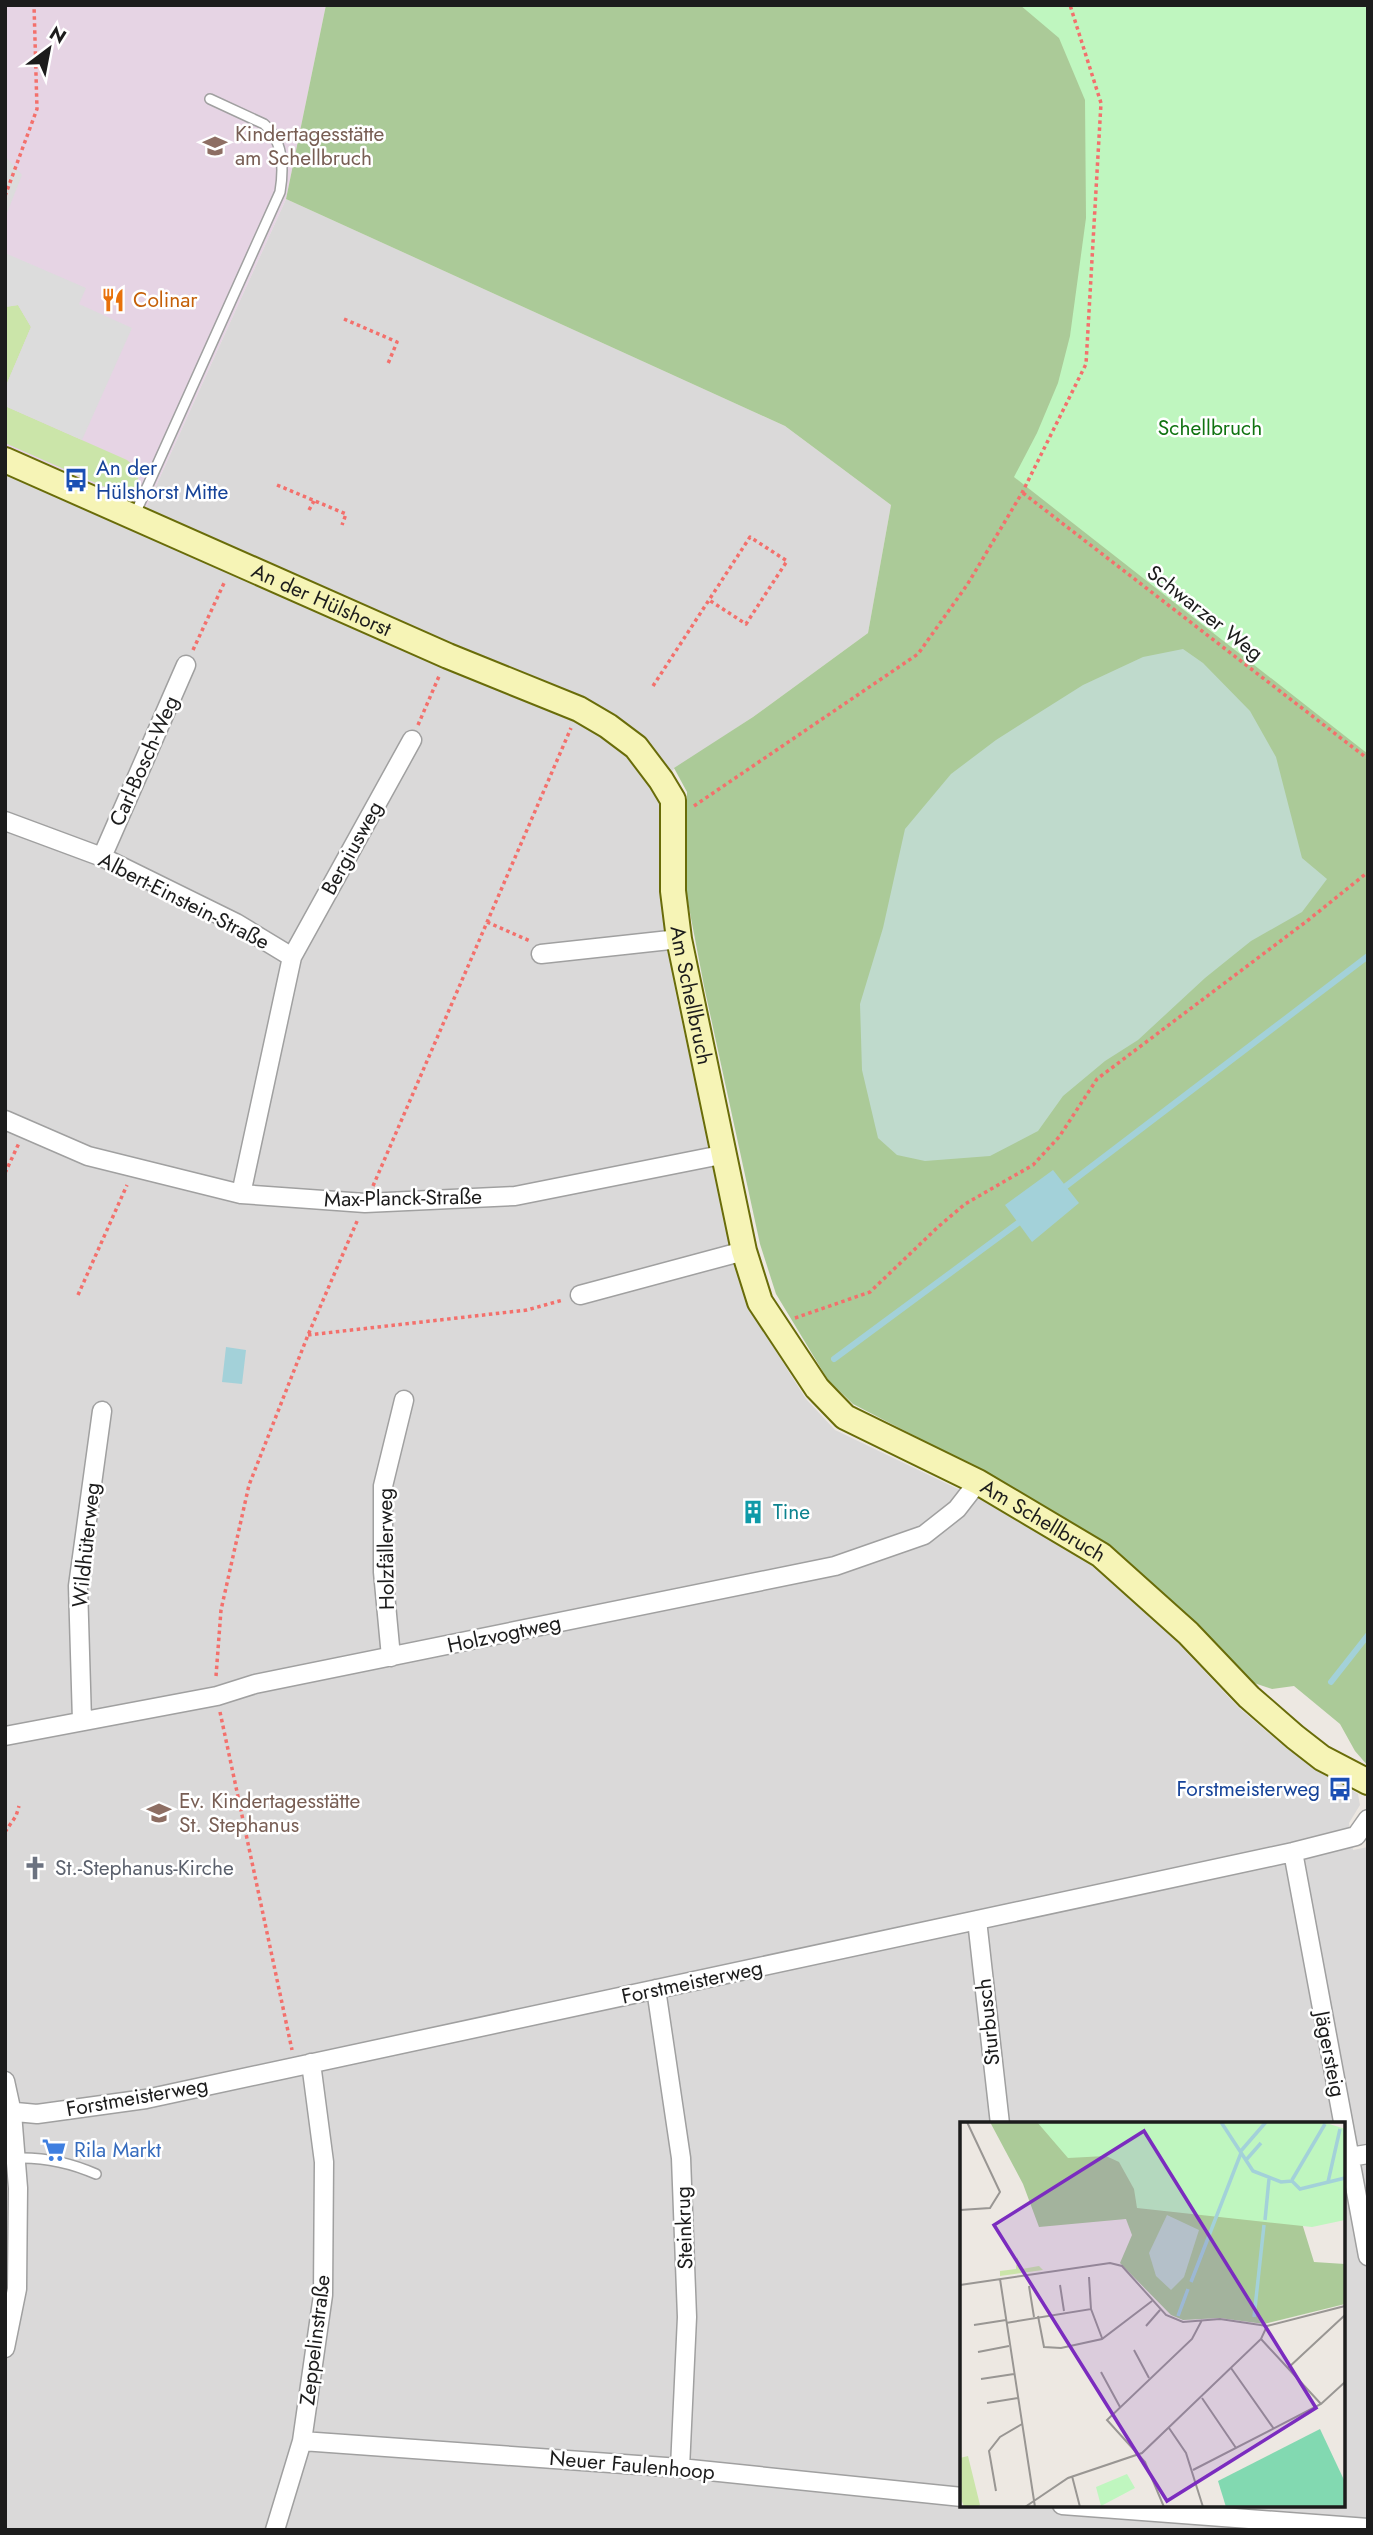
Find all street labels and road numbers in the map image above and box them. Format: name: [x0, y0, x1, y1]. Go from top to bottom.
street label: An der Hülshorst: [247, 556, 396, 644]
street label: Schwarzer Weg: [1141, 558, 1269, 668]
street label: Carl-Bosch-Weg: [102, 691, 186, 831]
street label: Bergiusweg: [314, 796, 390, 900]
street label: Albert-Einstein-Straße: [93, 845, 275, 957]
street label: Am Schellbruch: [663, 924, 720, 1067]
street label: Max-Planck-Straße: [324, 1182, 482, 1214]
street label: Am Schellbruch: [975, 1472, 1112, 1570]
street label: Wildhüterweg: [65, 1481, 107, 1609]
street label: Holzfällerweg: [370, 1488, 402, 1610]
street label: Holzvogtweg: [444, 1607, 564, 1661]
street label: Forstmeisterweg: [619, 1952, 765, 2012]
street label: Sturbusch: [969, 1977, 1007, 2067]
street label: Jägersteig: [1306, 2006, 1353, 2100]
street label: Forstmeisterweg: [64, 2070, 210, 2124]
street label: Steinkrug: [668, 2186, 700, 2270]
street label: Zeppelinstraße: [292, 2273, 338, 2407]
street label: Neuer Faulenhoop: [548, 2443, 716, 2487]

